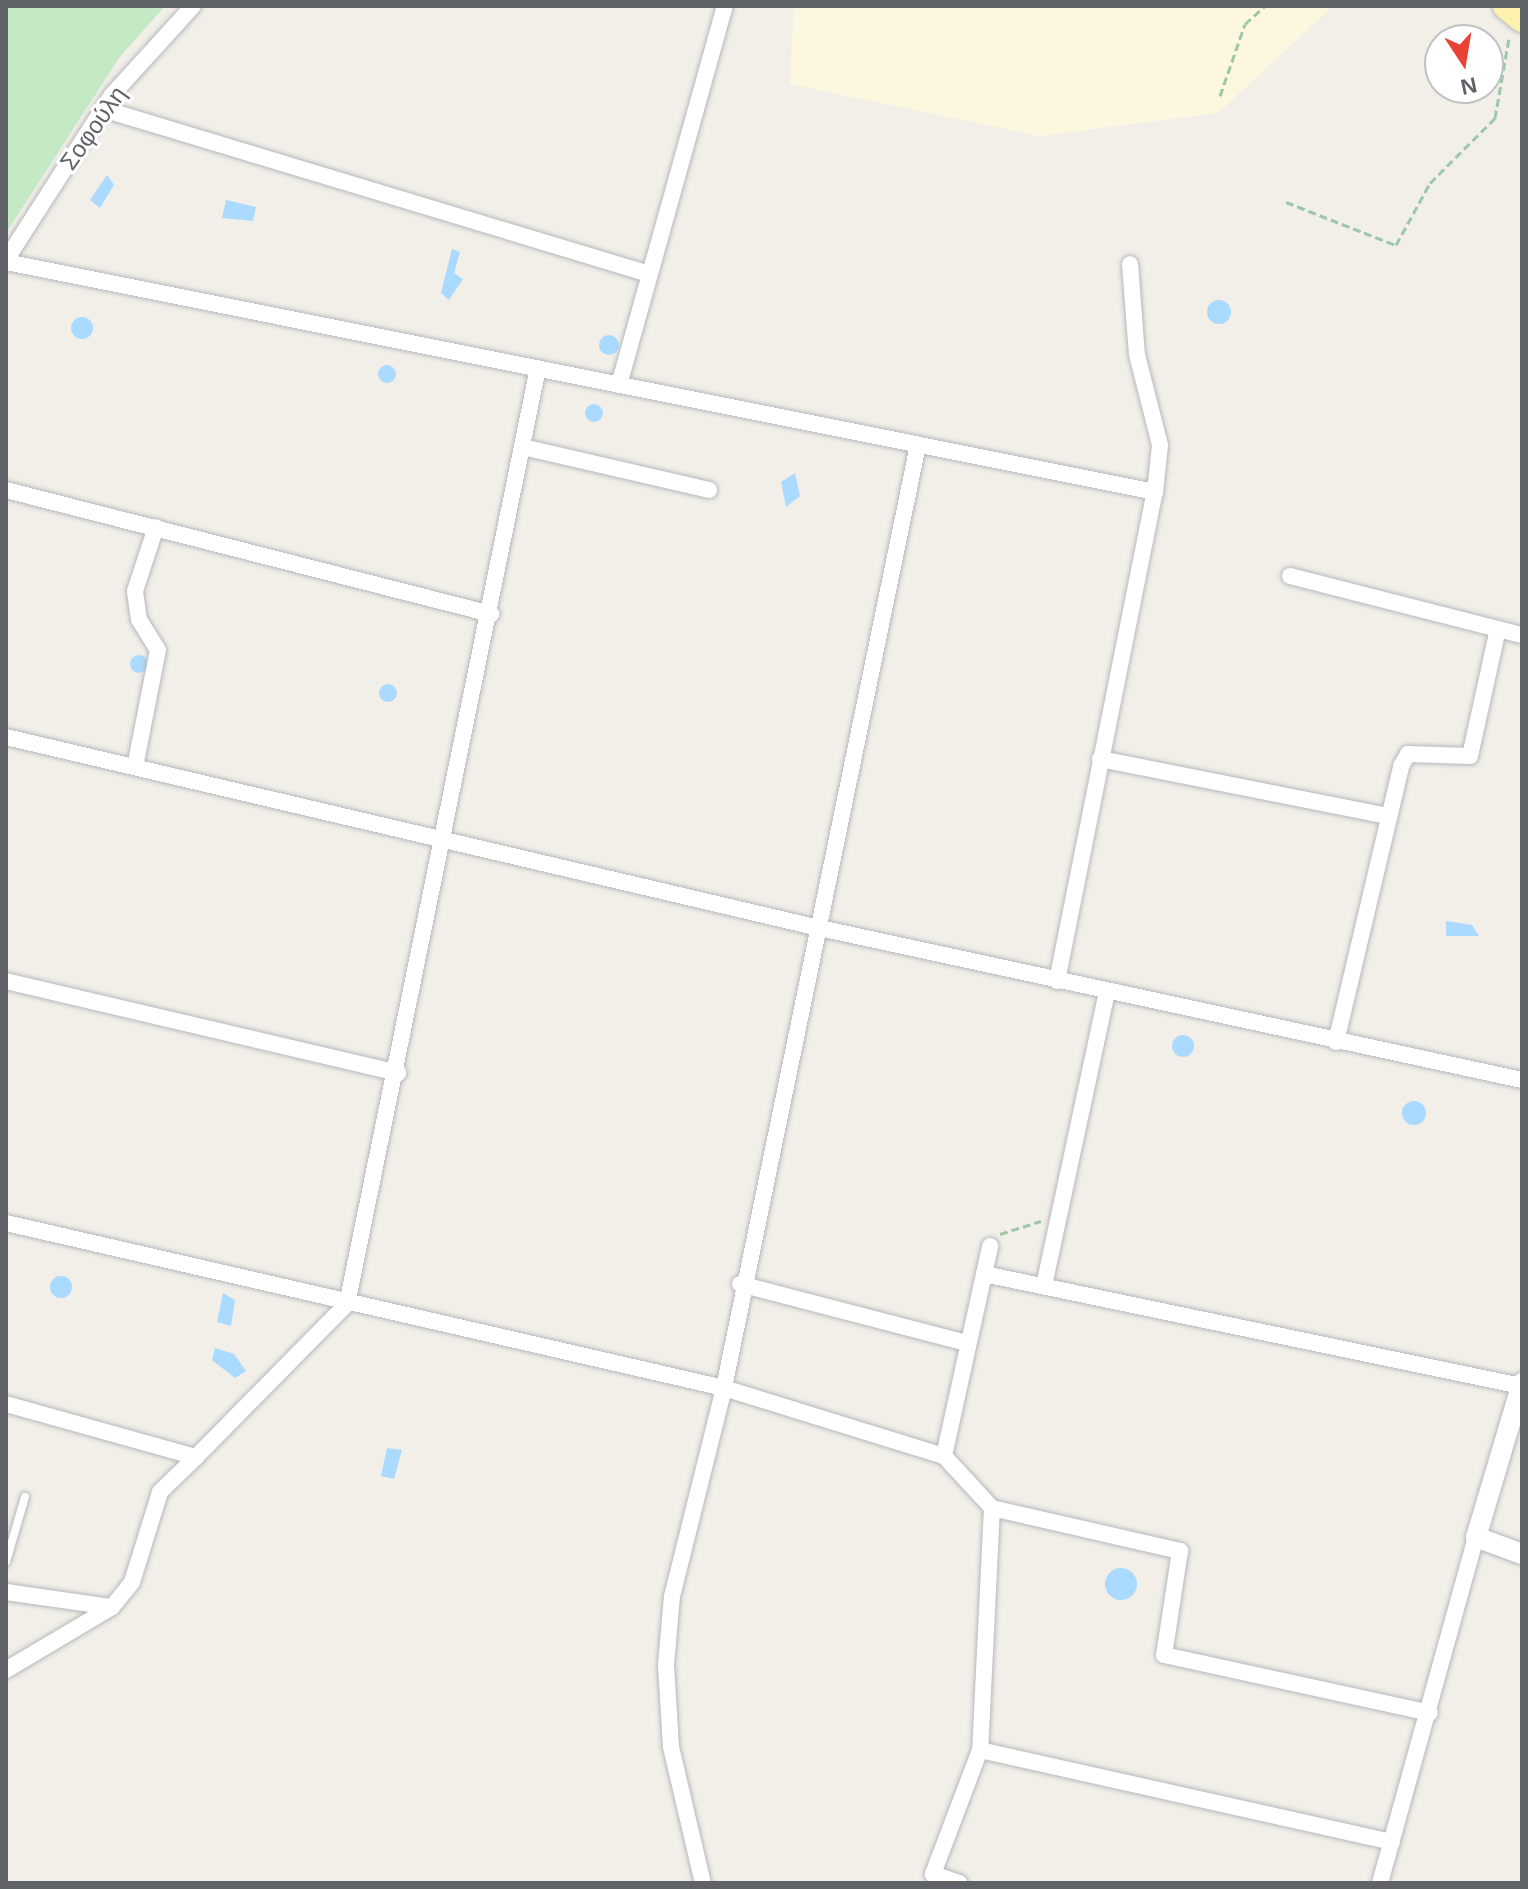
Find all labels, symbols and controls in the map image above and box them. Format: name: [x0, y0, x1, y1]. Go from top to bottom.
north arrow: [1424, 24, 1504, 104]
text: N: [1458, 72, 1479, 100]
street label: Σοφούλη: [54, 81, 132, 175]

